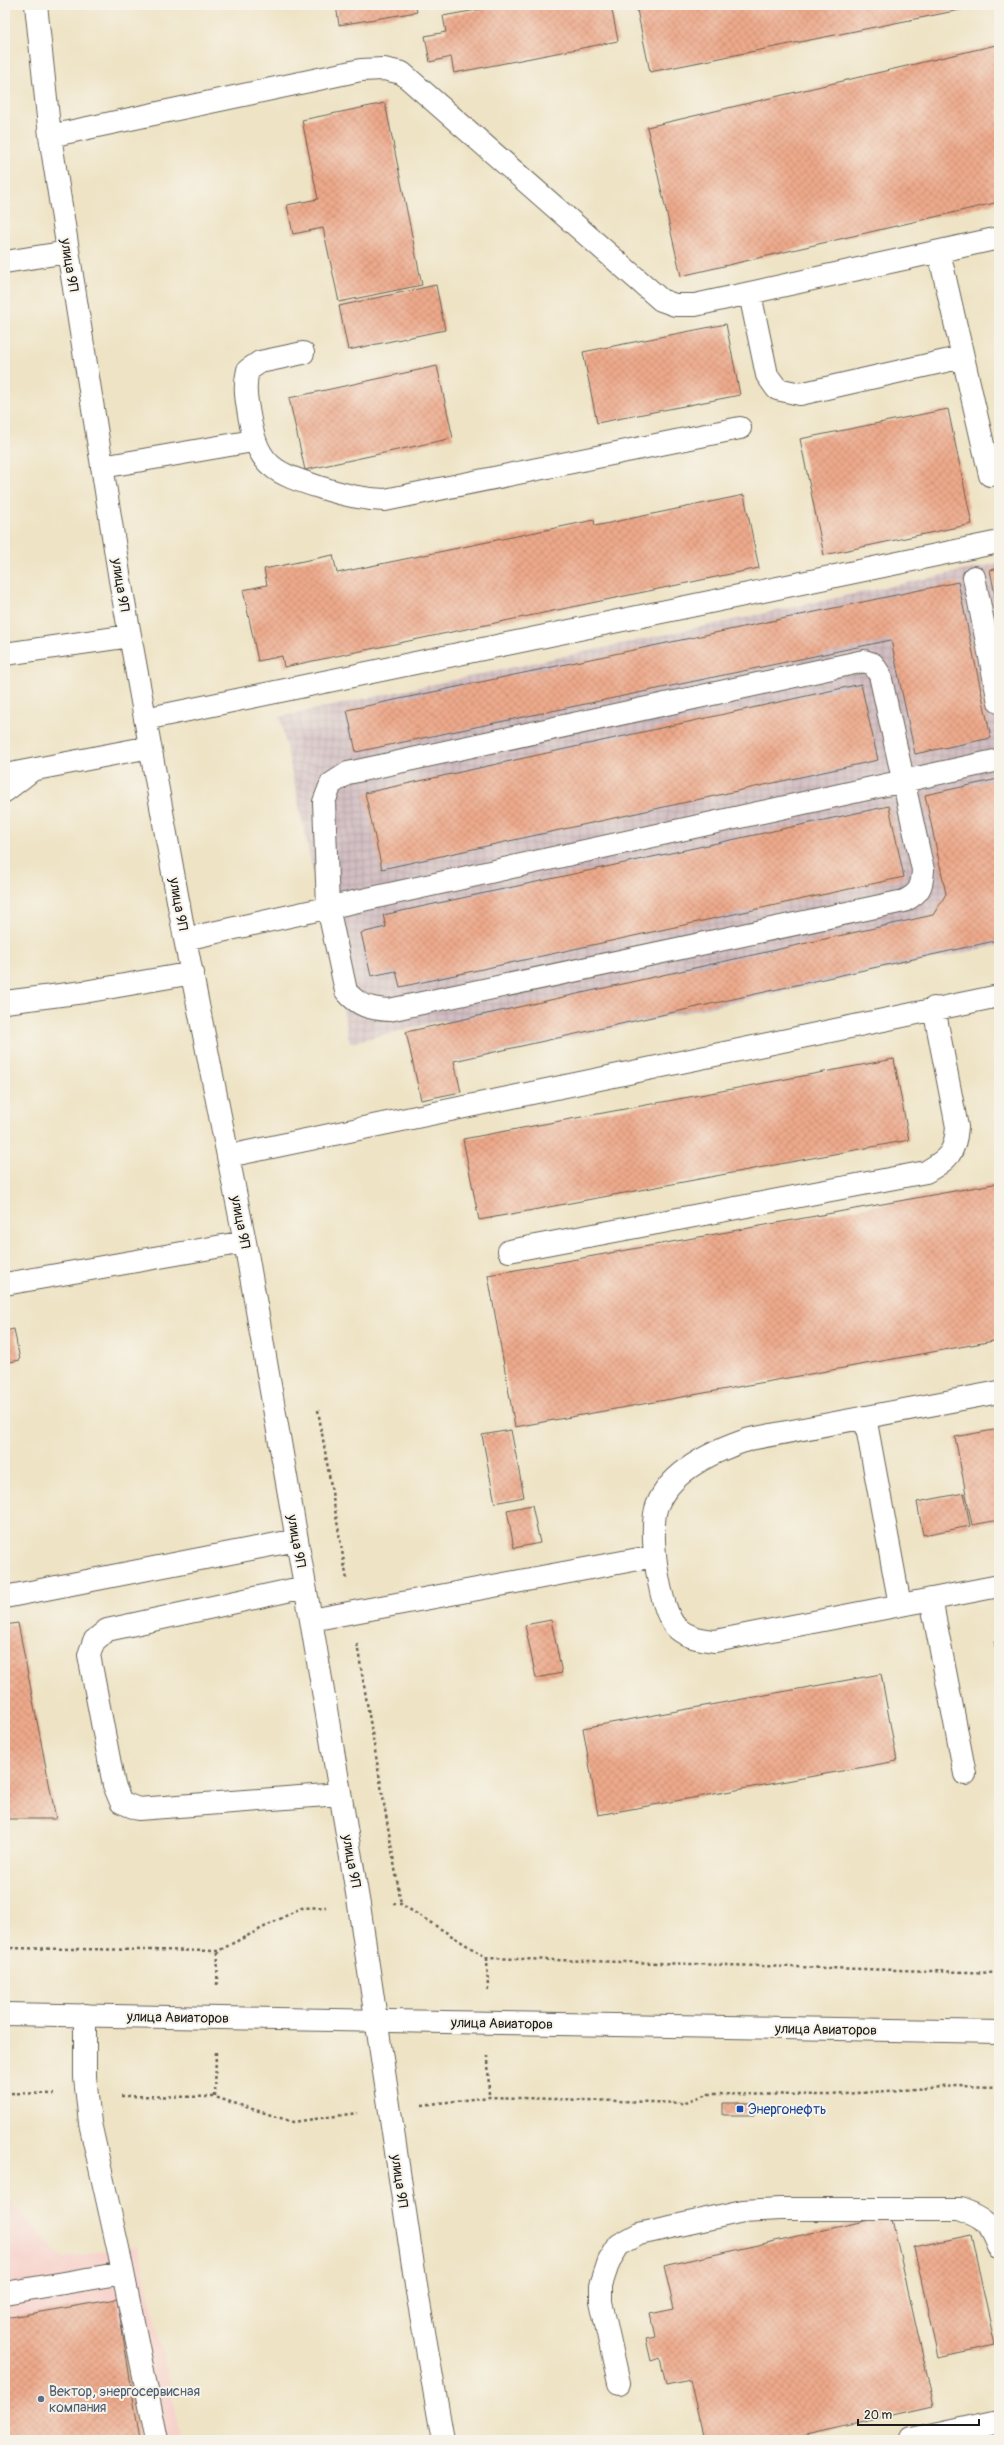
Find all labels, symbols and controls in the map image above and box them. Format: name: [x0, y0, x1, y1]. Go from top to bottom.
street label: улица 9П: [57, 236, 82, 293]
street label: улица 9П: [108, 556, 133, 613]
street label: улица 9П: [165, 875, 192, 932]
street label: улица 9П: [227, 1193, 254, 1250]
street label: улица 9П: [283, 1512, 310, 1569]
street label: улица 9П: [338, 1832, 365, 1889]
street label: улица Авиаторов: [126, 2008, 229, 2027]
street label: улица Авиаторов: [450, 2014, 553, 2033]
street label: улица Авиаторов: [774, 2020, 877, 2039]
place label: Энергонефть: [748, 2101, 826, 2118]
marker: Энергонефть: [735, 2104, 745, 2114]
street label: улица 9П: [387, 2152, 412, 2209]
place label: Вектор, энергосервисная компания: [49, 2383, 200, 2416]
marker: Вектор, энергосервисная компания: [36, 2394, 46, 2404]
scale bar: [858, 2401, 979, 2427]
text: 20 m: [864, 2408, 893, 2423]

